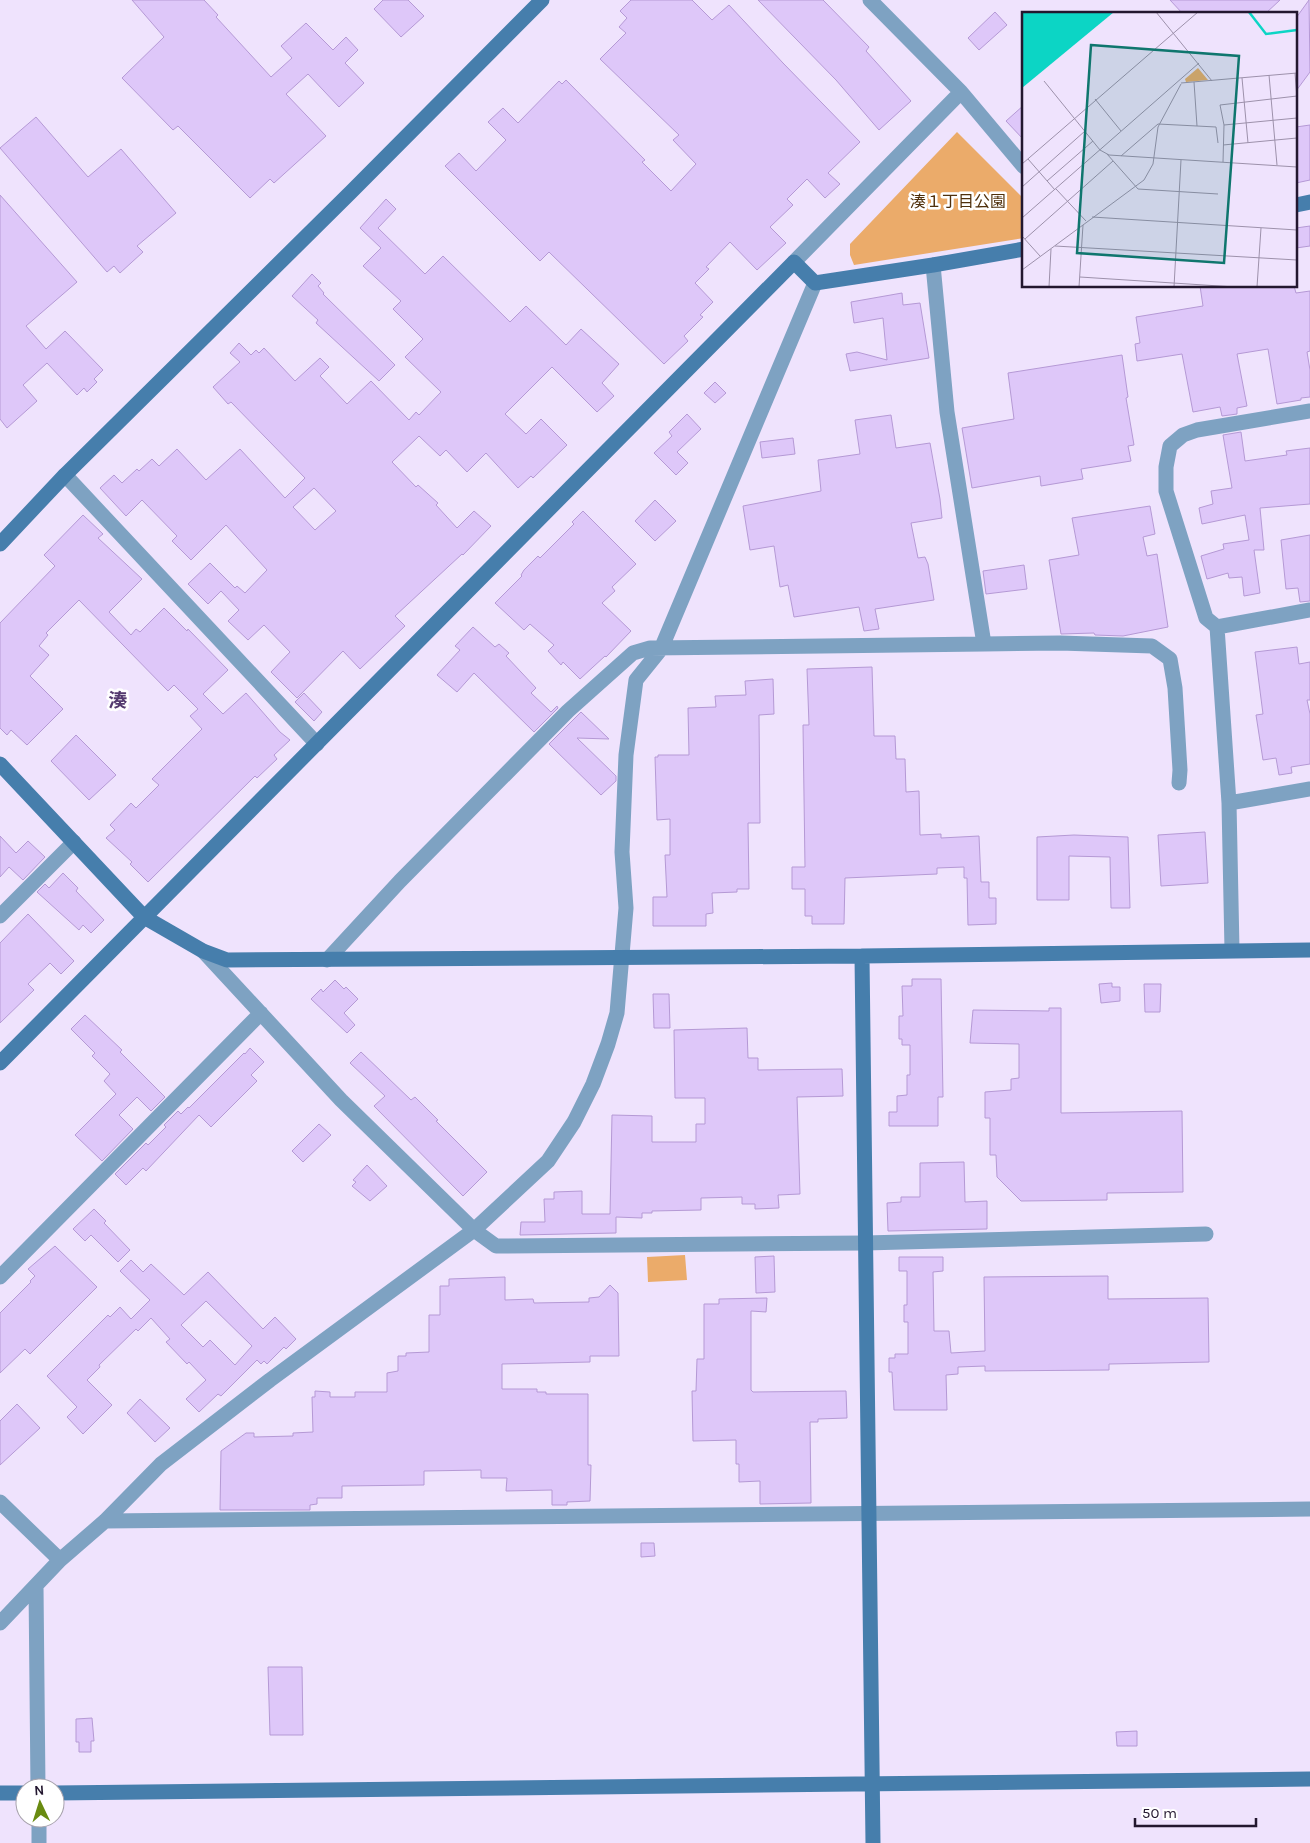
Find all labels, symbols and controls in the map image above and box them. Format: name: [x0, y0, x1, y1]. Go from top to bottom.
inset map: [1022, 12, 1298, 288]
park label: 湊１丁目公園: [910, 192, 1006, 211]
district label: 湊: [108, 690, 128, 712]
north arrow: [15, 1778, 65, 1828]
text: N: [34, 1782, 45, 1799]
scale bar: [1135, 1796, 1256, 1828]
text: 50 m: [1142, 1804, 1177, 1822]

